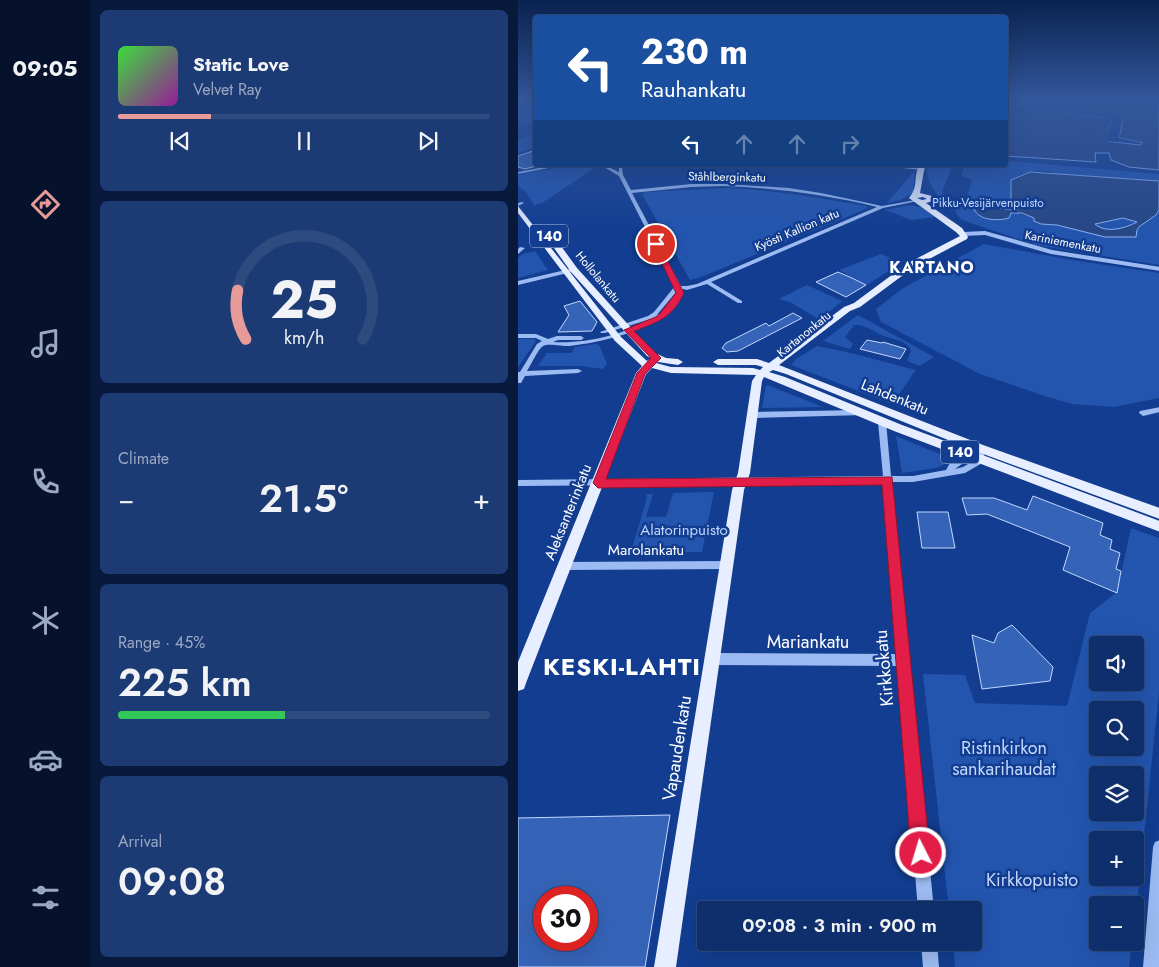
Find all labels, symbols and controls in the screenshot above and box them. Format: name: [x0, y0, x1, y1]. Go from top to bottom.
text: 230 m: [641, 27, 748, 77]
icon: left: [558, 35, 623, 100]
text: Static Love: [193, 51, 289, 78]
text: 09:05: [12, 52, 78, 84]
text: Rauhankatu: [641, 73, 746, 105]
text: Velvet Ray: [193, 78, 262, 101]
icon: previous: [166, 127, 194, 155]
icon: pause: [290, 127, 318, 155]
icon: next: [414, 127, 442, 155]
icon: left: [677, 130, 705, 158]
icon: ahead: [730, 130, 758, 158]
icon: ahead: [783, 130, 811, 158]
icon: right: [836, 130, 864, 158]
street label: Ståhlberginkatu: [688, 167, 766, 187]
icon: directions: [28, 187, 63, 222]
park label: Pikku-Vesijärvenpuisto: [932, 194, 1044, 212]
street label: Kyösti Kallion katu: [752, 204, 842, 256]
pin: [635, 223, 677, 265]
road number: 140: [530, 225, 568, 248]
street label: Kariniemenkatu: [1023, 226, 1103, 258]
icon: arrive: [642, 230, 670, 258]
street label: Hollolankatu: [571, 247, 625, 307]
district label: KARTANO: [889, 256, 975, 279]
text: 25: [270, 262, 338, 338]
street label: Kartanonkatu: [773, 307, 835, 361]
text: km/h: [284, 325, 324, 351]
icon: music: [28, 326, 63, 361]
street label: Lahdenkatu: [858, 373, 932, 421]
road number: 140: [941, 441, 979, 464]
text: Climate: [118, 447, 169, 470]
street label: Aleksanterinkatu: [539, 460, 597, 564]
icon: phone: [28, 464, 63, 499]
text: 21.5°: [259, 471, 348, 526]
text: −: [118, 479, 135, 520]
text: +: [473, 479, 490, 520]
park label: Alatorinpuisto: [640, 519, 728, 541]
street label: Marolankatu: [608, 539, 684, 561]
icon: climate: [28, 603, 63, 638]
street label: Mariankatu: [767, 629, 849, 655]
street label: Kirkkokatu: [868, 629, 900, 707]
text: Range · 45%: [118, 631, 205, 654]
map controls: [1089, 636, 1144, 951]
button: sound: [1089, 636, 1144, 691]
district label: KESKI-LAHTI: [543, 649, 701, 684]
text: 225 km: [118, 655, 252, 710]
street label: Vapaudenkatu: [656, 693, 698, 803]
button: search: [1089, 701, 1144, 756]
park label: Ristinkirkon sankarihaudat: [952, 735, 1056, 782]
icon: car: [28, 742, 63, 777]
button: layers: [1089, 766, 1144, 821]
position arrow: [894, 826, 946, 878]
text: Arrival: [118, 830, 162, 853]
button: +: [1089, 831, 1144, 886]
text: 09:08: [118, 854, 226, 909]
park label: Kirkkopuisto: [986, 867, 1078, 893]
icon: filters: [28, 880, 63, 915]
speed limit sign: 30: [533, 886, 598, 951]
button: −: [1089, 896, 1144, 951]
text: 09:08 · 3 min · 900 m: [742, 912, 937, 939]

